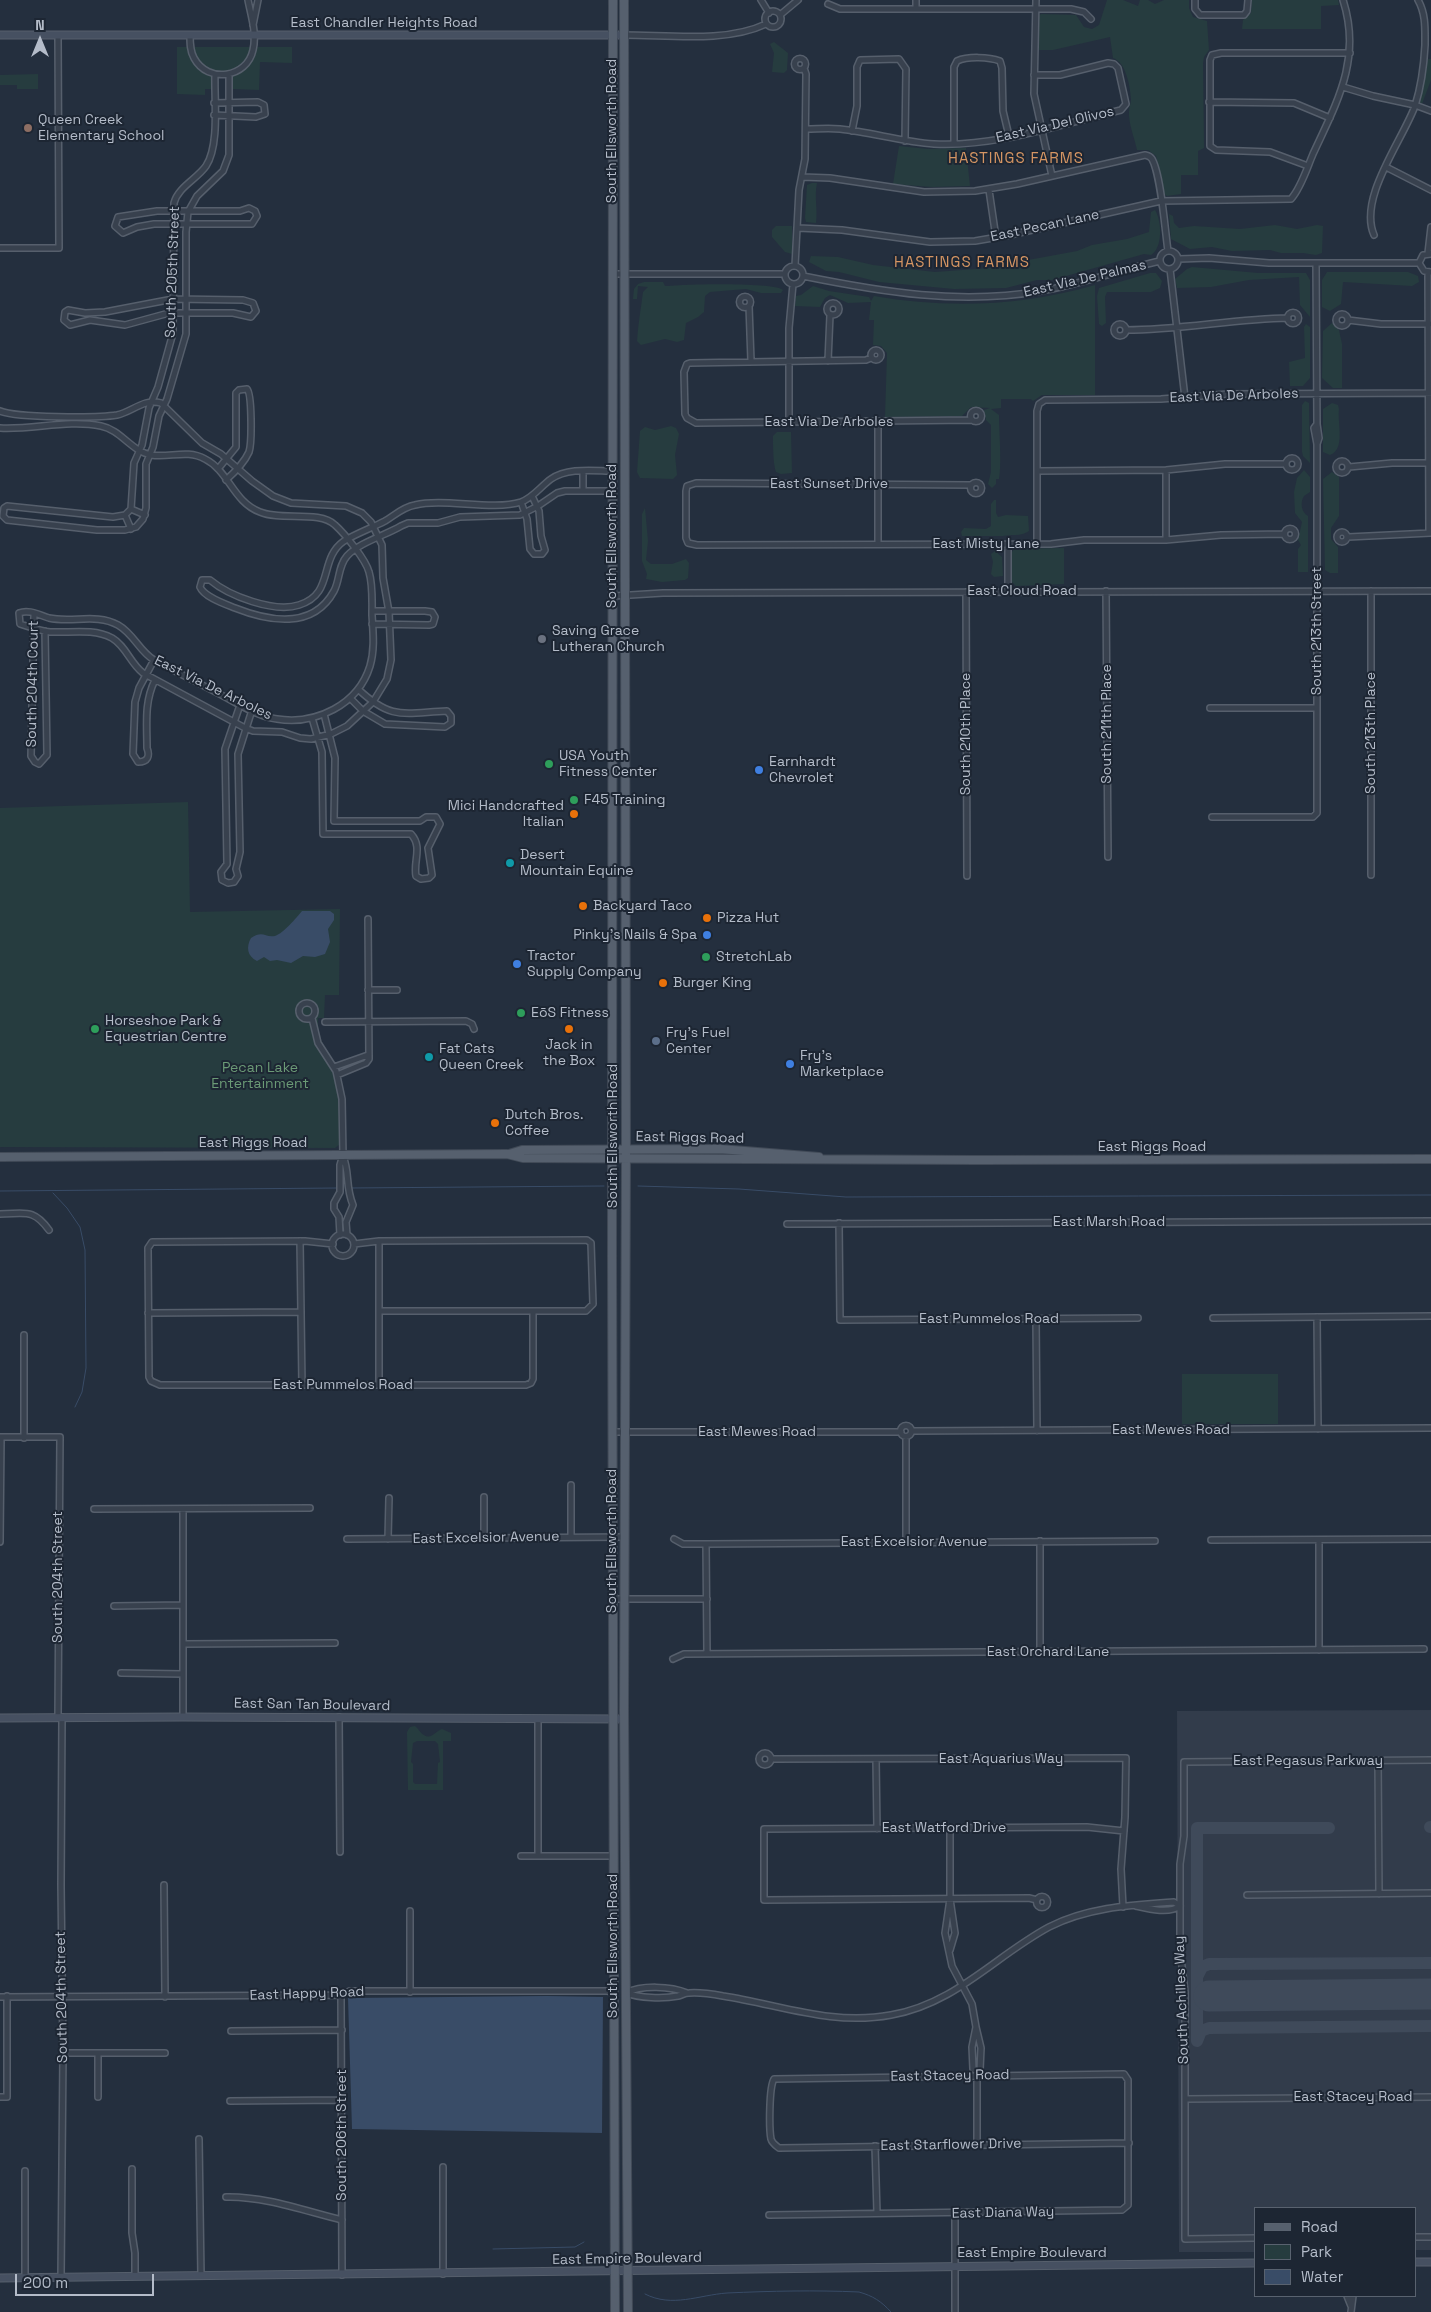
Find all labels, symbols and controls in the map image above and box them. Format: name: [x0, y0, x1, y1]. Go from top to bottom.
north arrow: [15, 15, 65, 65]
street label: East Chandler Heights Road: [291, 15, 477, 31]
text: N: [35, 16, 45, 34]
street label: South Ellsworth Road: [604, 59, 620, 203]
street label: East Via Del Olivos: [994, 103, 1116, 147]
place label: Queen Creek Elementary School: [38, 112, 164, 144]
marker: Queen Creek Elementary School: [22, 122, 34, 134]
district label: HASTINGS FARMS: [946, 150, 1086, 168]
street label: South 205th Street: [162, 206, 184, 338]
street label: East Pecan Lane: [989, 206, 1101, 246]
district label: HASTINGS FARMS: [892, 254, 1032, 272]
street label: East Via De Palmas: [1022, 257, 1148, 301]
street label: East Via De Arboles: [1169, 385, 1299, 407]
street label: East Via De Arboles: [765, 414, 893, 430]
street label: South Ellsworth Road: [604, 464, 620, 608]
street label: East Sunset Drive: [770, 476, 888, 492]
street label: East Misty Lane: [932, 536, 1040, 552]
street label: South 213th Street: [1309, 567, 1325, 695]
street label: East Cloud Road: [967, 583, 1077, 599]
street label: South 204th Court: [23, 620, 43, 748]
place label: Saving Grace Lutheran Church: [552, 623, 665, 656]
marker: Saving Grace Lutheran Church: [536, 633, 548, 645]
street label: East Via De Arboles: [151, 652, 275, 724]
street label: South 211th Place: [1099, 664, 1115, 784]
street label: South 213th Place: [1363, 672, 1379, 794]
street label: South 210th Place: [958, 673, 974, 795]
place label: USA Youth Fitness Center: [559, 748, 657, 780]
place label: Earnhardt Chevrolet: [769, 754, 836, 786]
marker: USA Youth Fitness Center: [543, 758, 555, 770]
marker: Earnhardt Chevrolet: [753, 764, 765, 776]
place label: F45 Training: [584, 792, 666, 808]
marker: F45 Training: [568, 794, 580, 806]
place label: Mici Handcrafted Italian: [448, 798, 564, 830]
marker: Mici Handcrafted Italian: [568, 808, 580, 820]
place label: Desert Mountain Equine: [520, 847, 634, 880]
marker: Desert Mountain Equine: [504, 857, 516, 869]
place label: Backyard Taco: [593, 898, 692, 914]
marker: Backyard Taco: [577, 900, 589, 912]
place label: Pizza Hut: [717, 910, 779, 926]
marker: Pizza Hut: [701, 912, 713, 924]
place label: Pinky's Nails & Spa: [573, 927, 697, 943]
marker: Pinky's Nails & Spa: [701, 929, 713, 941]
place label: Tractor Supply Company: [527, 948, 642, 980]
place label: StretchLab: [716, 949, 792, 965]
marker: StretchLab: [700, 951, 712, 963]
marker: Tractor Supply Company: [511, 958, 523, 970]
place label: Burger King: [673, 975, 752, 991]
marker: Burger King: [657, 977, 669, 989]
place label: EōS Fitness: [531, 1005, 609, 1021]
marker: EōS Fitness: [515, 1007, 527, 1019]
place label: Horseshoe Park & Equestrian Centre: [105, 1013, 227, 1046]
marker: Horseshoe Park & Equestrian Centre: [89, 1023, 101, 1035]
marker: Jack in the Box: [563, 1023, 575, 1035]
place label: Fry's Fuel Center: [666, 1025, 730, 1058]
marker: Fry's Fuel Center: [650, 1035, 662, 1047]
place label: Jack in the Box: [543, 1037, 595, 1070]
place label: Fat Cats Queen Creek: [439, 1041, 524, 1074]
place label: Fry's Marketplace: [800, 1048, 884, 1080]
marker: Fat Cats Queen Creek: [423, 1051, 435, 1063]
marker: Fry's Marketplace: [784, 1058, 796, 1070]
park label: Pecan Lake Entertainment: [211, 1060, 309, 1092]
street label: South Ellsworth Road: [605, 1064, 621, 1208]
place label: Dutch Bros. Coffee: [505, 1107, 583, 1140]
marker: Dutch Bros. Coffee: [489, 1117, 501, 1129]
street label: East Riggs Road: [636, 1129, 744, 1147]
street label: East Riggs Road: [199, 1135, 307, 1151]
street label: East Riggs Road: [1098, 1139, 1206, 1155]
street label: East Marsh Road: [1053, 1214, 1165, 1230]
street label: East Pummelos Road: [919, 1311, 1059, 1327]
street label: East Pummelos Road: [273, 1377, 413, 1393]
street label: East Mewes Road: [1112, 1422, 1230, 1438]
street label: East Mewes Road: [698, 1424, 816, 1440]
street label: South Ellsworth Road: [604, 1469, 620, 1613]
street label: South 204th Street: [50, 1511, 66, 1643]
street label: East Excelsior Avenue: [412, 1528, 560, 1548]
street label: East Excelsior Avenue: [841, 1534, 987, 1550]
street label: East Orchard Lane: [987, 1644, 1109, 1660]
street label: East San Tan Boulevard: [234, 1695, 390, 1715]
street label: East Aquarius Way: [939, 1751, 1063, 1767]
street label: East Pegasus Parkway: [1233, 1753, 1383, 1769]
street label: East Watford Drive: [882, 1820, 1006, 1836]
street label: South Ellsworth Road: [605, 1874, 621, 2018]
street label: South 204th Street: [52, 1931, 72, 2063]
street label: South Achilles Way: [1171, 1936, 1193, 2064]
street label: East Happy Road: [249, 1984, 365, 2004]
street label: East Stacey Road: [890, 2067, 1010, 2085]
street label: South 206th Street: [334, 2069, 350, 2201]
street label: East Stacey Road: [1293, 2089, 1413, 2105]
street label: East Starflower Drive: [880, 2135, 1022, 2155]
street label: East Diana Way: [952, 2204, 1054, 2222]
legend: [1254, 2207, 1416, 2297]
text: Road: [1301, 2217, 1338, 2236]
text: Park: [1301, 2242, 1332, 2261]
street label: East Empire Boulevard: [957, 2245, 1107, 2261]
street label: East Empire Boulevard: [552, 2249, 702, 2269]
scale bar: [18, 2264, 156, 2296]
text: Water: [1301, 2267, 1343, 2286]
text: 200 m: [23, 2273, 68, 2292]

